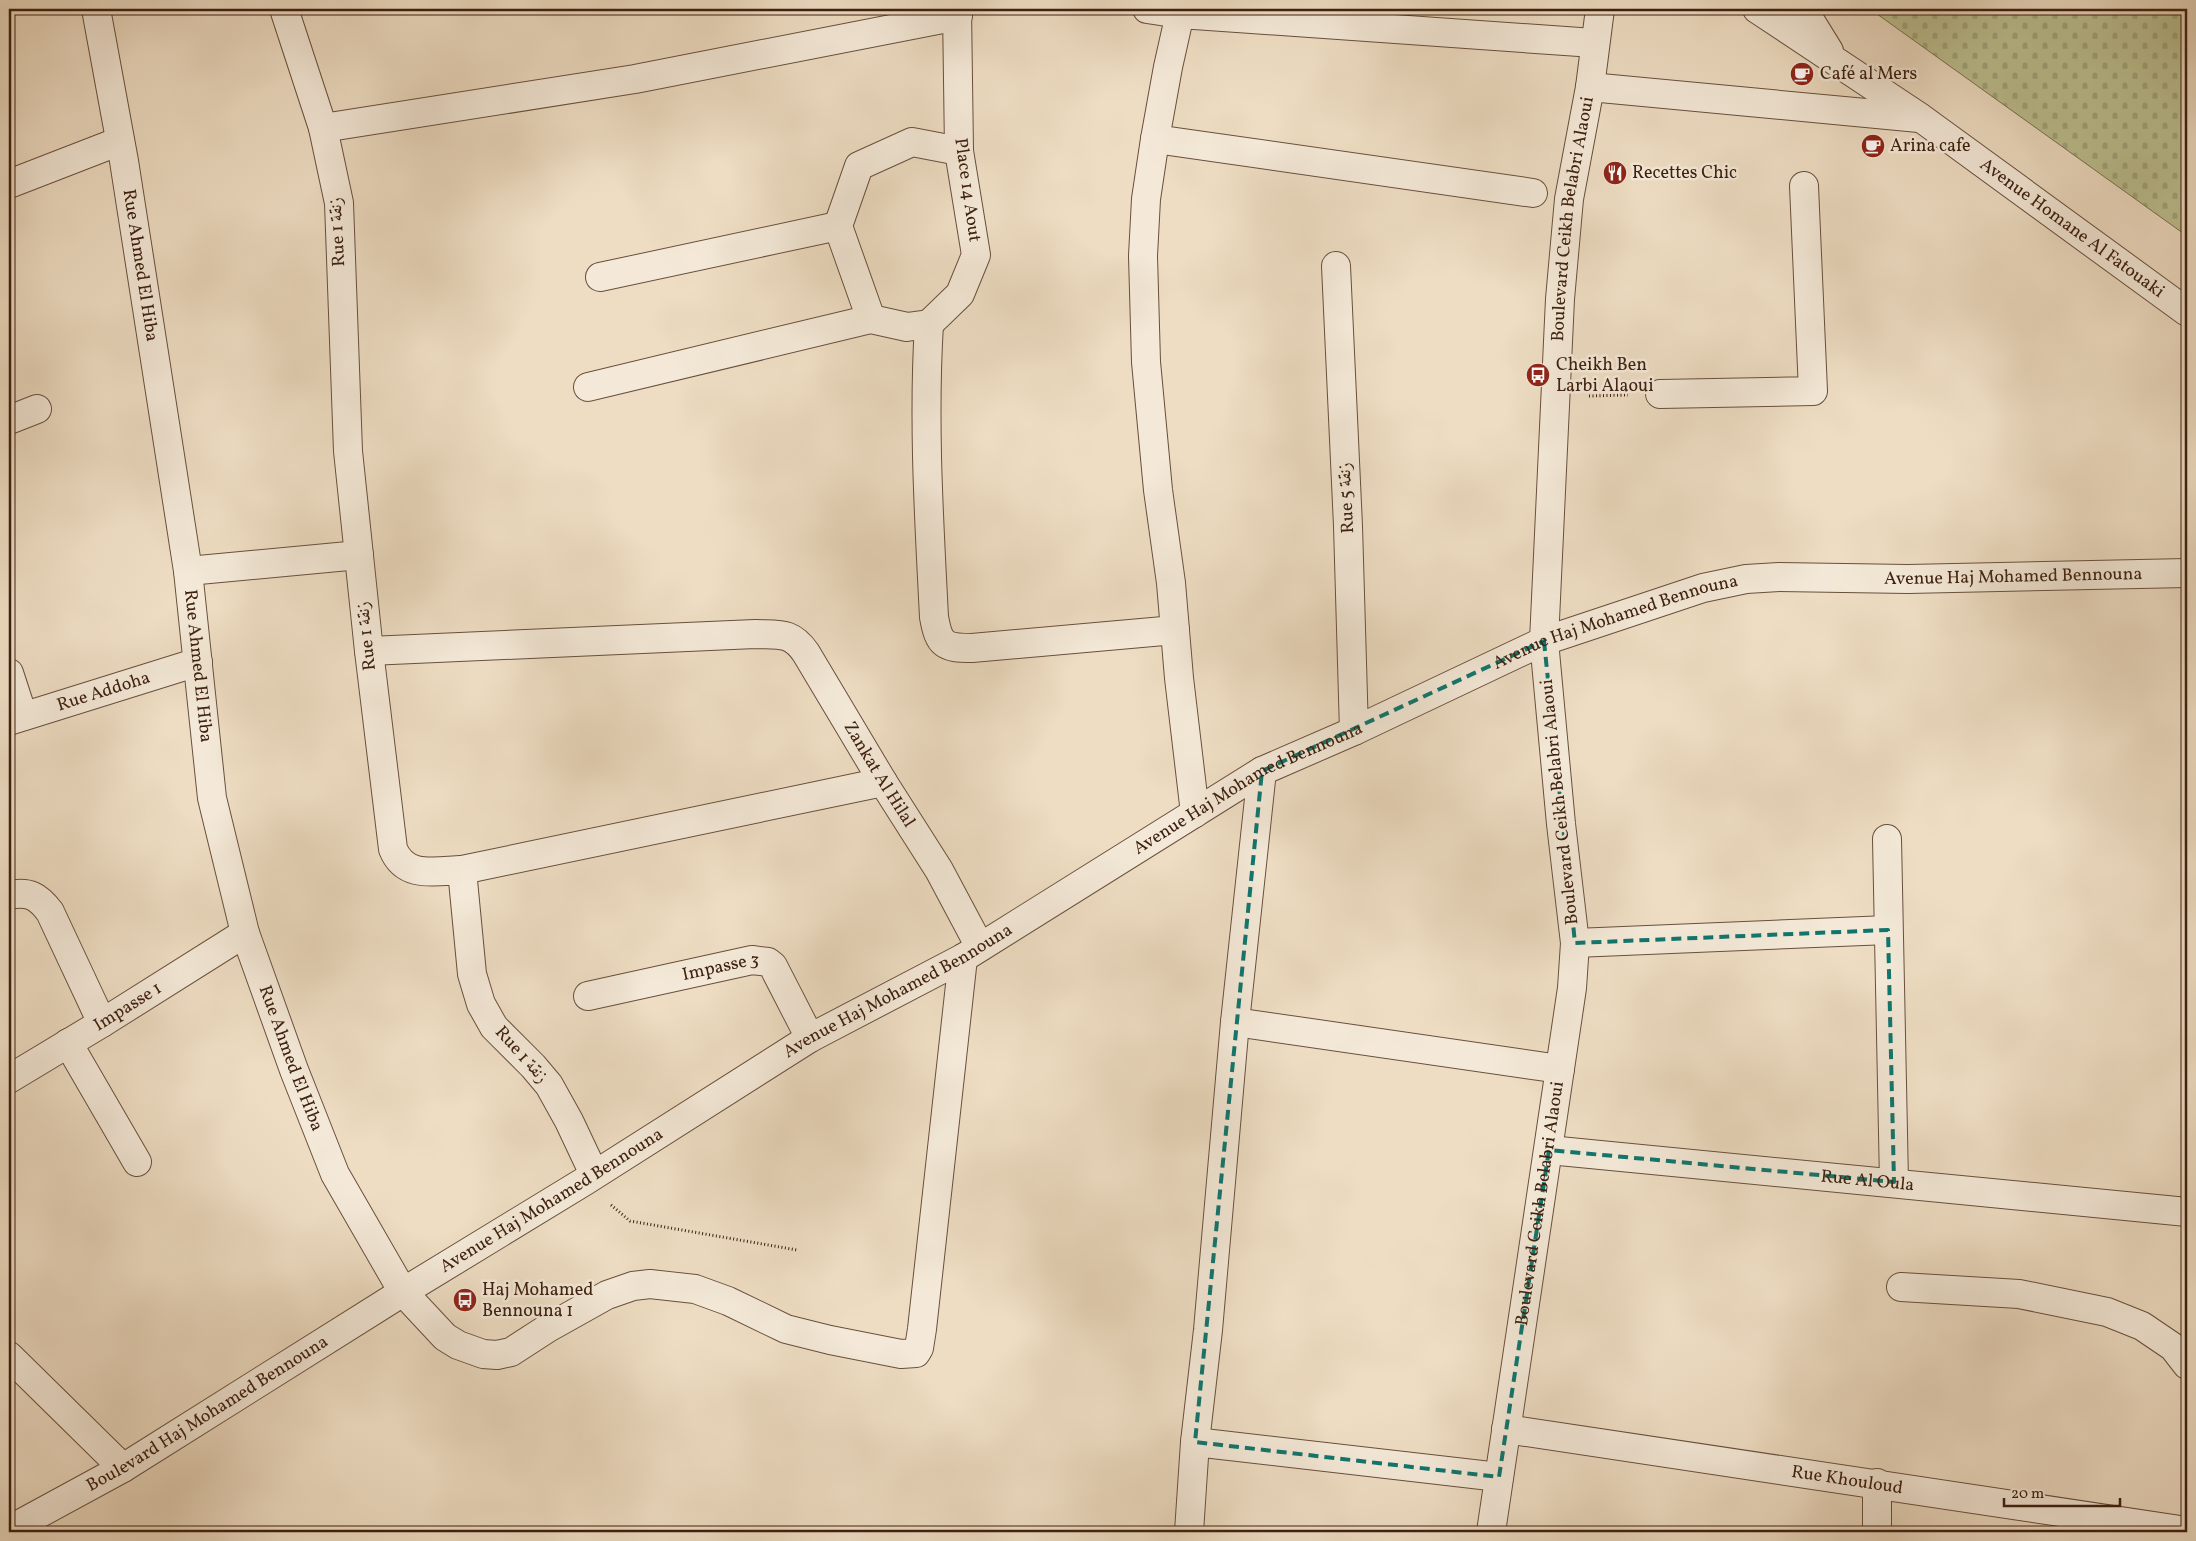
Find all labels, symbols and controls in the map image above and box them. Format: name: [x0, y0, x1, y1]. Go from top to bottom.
cafe icon: Café al Mers: [1789, 61, 1815, 87]
place label: Café al Mers: [1820, 62, 1917, 87]
street label: Boulevard Ceikh Belabri Alaoui: [1546, 94, 1600, 342]
cafe icon: Arina cafe: [1860, 133, 1886, 159]
place label: Arina cafe: [1890, 134, 1971, 159]
street label: Place 14 Aout: [947, 136, 987, 244]
street label: Avenue Homane Al Fatouaki: [1975, 152, 2170, 304]
restaurant icon: Recettes Chic: [1602, 160, 1628, 186]
place label: Recettes Chic: [1632, 161, 1737, 186]
street label: Rue Ahmed El Hiba: [116, 187, 164, 343]
street label: Rue 1 زنقة: [324, 197, 352, 267]
place label: Cheikh Ben Larbi Alaoui: [1556, 353, 1654, 399]
bus stop icon: Cheikh Ben Larbi Alaoui: [1525, 362, 1551, 388]
street label: Rue 5 زنقة: [1333, 462, 1361, 534]
street label: Avenue Haj Mohamed Bennouna: [1884, 561, 2143, 592]
street label: Avenue Haj Mohamed Bennouna: [1489, 569, 1740, 676]
street label: Rue Ahmed El Hiba: [178, 588, 219, 744]
street label: Rue 1 زنقة: [351, 600, 383, 672]
street label: Rue Addoha: [54, 665, 153, 718]
street label: Boulevard Ceikh Belabri Alaoui: [1535, 678, 1585, 926]
street label: Avenue Haj Mohamed Bennouna: [1128, 716, 1367, 861]
street label: Zankat Al Hilal: [837, 717, 921, 832]
street label: Avenue Haj Mohamed Bennouna: [778, 918, 1017, 1064]
street label: Impasse 3: [680, 947, 761, 987]
street label: Impasse 1: [89, 976, 167, 1038]
street label: Rue Ahmed El Hiba: [252, 982, 329, 1135]
street label: Rue 1 زنقة: [488, 1021, 554, 1089]
street label: Boulevard Ceikh Belabri Alaoui: [1509, 1080, 1570, 1328]
street label: Avenue Haj Mohamed Bennouna: [435, 1122, 668, 1279]
street label: Rue Al Oula: [1820, 1164, 1916, 1198]
place label: Haj Mohamed Bennouna 1: [482, 1278, 593, 1324]
bus stop icon: Haj Mohamed Bennouna 1: [452, 1287, 478, 1313]
street label: Boulevard Haj Mohamed Bennouna: [82, 1329, 333, 1498]
street label: Rue Khouloud: [1790, 1459, 1905, 1501]
scale bar: [2004, 1476, 2120, 1508]
text: 20 m: [2011, 1484, 2044, 1505]

